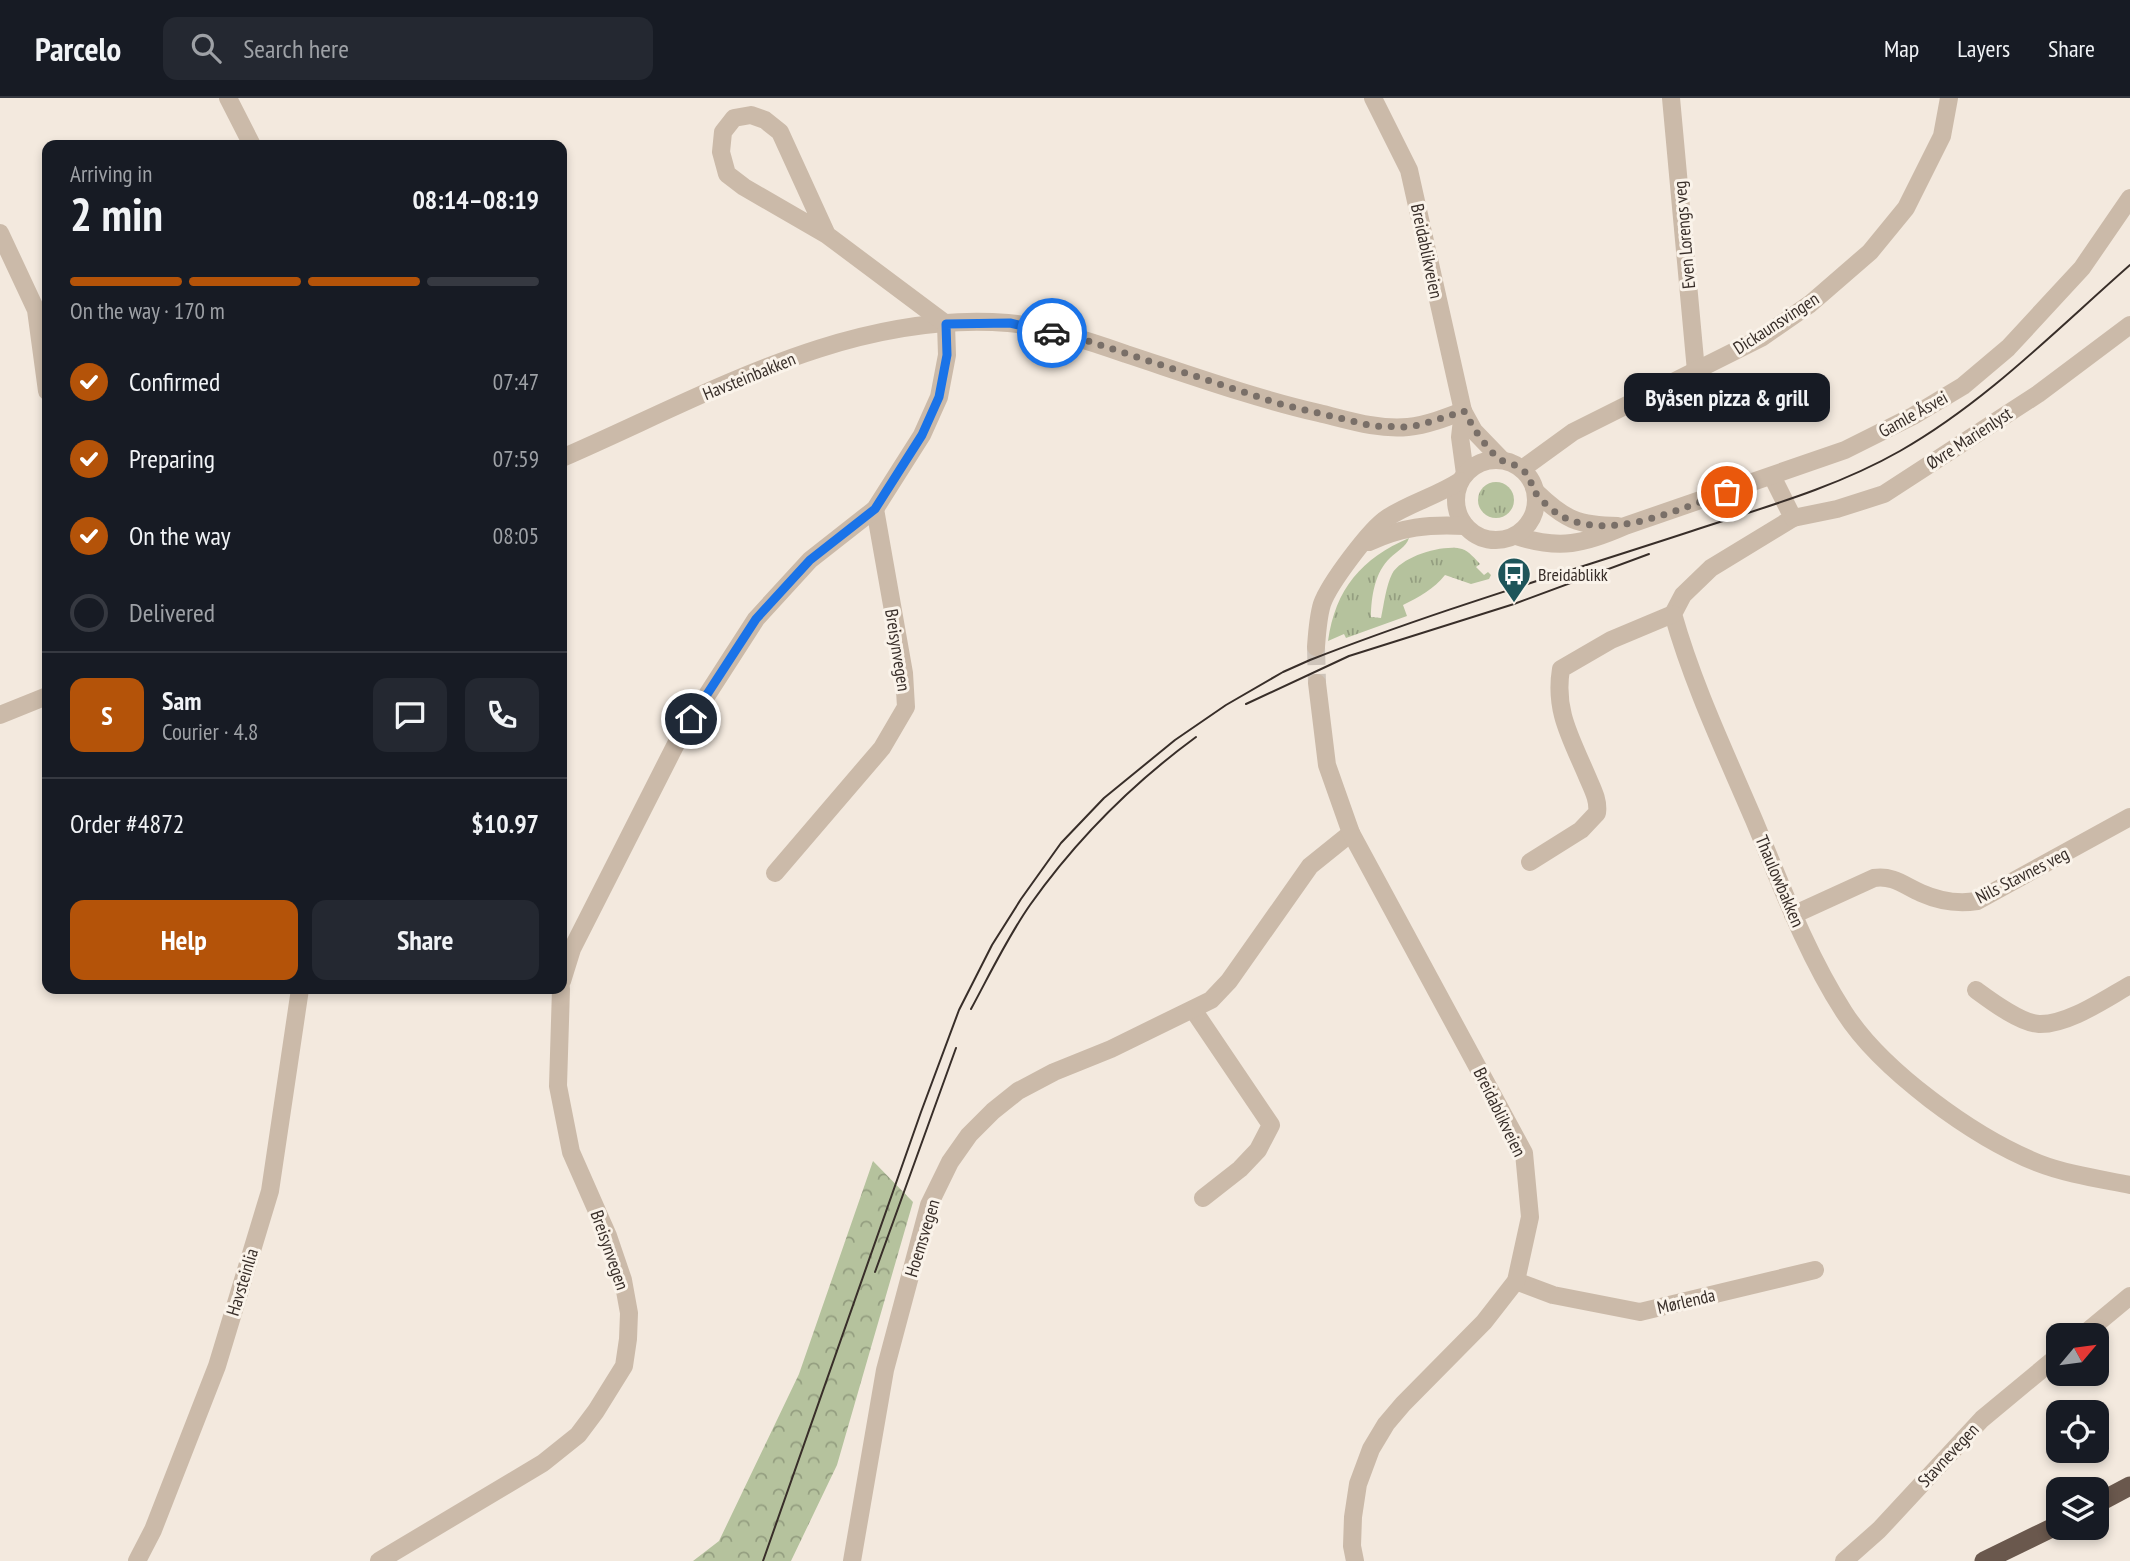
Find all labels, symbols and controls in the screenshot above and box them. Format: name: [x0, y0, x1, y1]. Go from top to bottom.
search box: [163, 17, 653, 80]
text: Parcelo: [35, 27, 121, 70]
icon: search: [187, 29, 225, 67]
text: Search here: [243, 32, 349, 65]
text: Map: [1884, 33, 1919, 64]
text: Layers: [1957, 33, 2010, 64]
text: Share: [2048, 33, 2095, 64]
text: Arriving in: [70, 159, 152, 188]
street label: Even Lorengs veg: [1668, 180, 1700, 290]
text: 08:14–08:19: [412, 183, 539, 216]
text: 2 min: [70, 184, 163, 244]
street label: Breidablikveien: [1406, 202, 1448, 300]
street label: Dickaunsvingen: [1729, 287, 1823, 359]
text: On the way · 170 m: [70, 296, 225, 325]
courier: [1017, 298, 1087, 368]
icon: car: [1033, 314, 1071, 352]
street label: Havsteinbakken: [699, 347, 799, 405]
icon: check: [70, 363, 108, 401]
text: Confirmed: [129, 365, 220, 398]
text: 07:47: [493, 367, 539, 396]
callout: Byåsen pizza & grill: [1624, 373, 1830, 422]
text: Byåsen pizza & grill: [1645, 383, 1809, 412]
street label: Gamle Åsvei: [1874, 386, 1952, 442]
street label: Øvre Marienlyst: [1922, 402, 2016, 474]
icon: check: [70, 440, 108, 478]
text: Preparing: [129, 442, 215, 475]
text: 07:59: [493, 444, 539, 473]
pin: [1697, 462, 1757, 522]
icon: bag: [1708, 473, 1746, 511]
icon: check: [70, 517, 108, 555]
text: On the way: [129, 519, 231, 552]
text: 08:05: [493, 521, 539, 550]
bus stop icon: Breidablikk: [1495, 555, 1533, 604]
place label: Breidablikk: [1538, 563, 1608, 586]
text: Delivered: [129, 596, 215, 629]
street label: Breisynvegen: [880, 607, 916, 693]
button: chat: [373, 678, 447, 752]
button: phone: [465, 678, 539, 752]
text: Sam: [162, 684, 201, 717]
pin: [661, 689, 721, 749]
text: S: [101, 699, 113, 732]
icon: home: [672, 700, 710, 738]
text: Courier · 4.8: [162, 717, 258, 746]
text: Order #4872: [70, 807, 185, 840]
text: $10.97: [471, 807, 539, 840]
street label: Thaulowbakken: [1750, 832, 1810, 930]
street label: Nils Stavnes veg: [1971, 842, 2073, 908]
button: Help: [70, 900, 298, 980]
button: Share: [312, 900, 539, 980]
street label: Breidablikveien: [1469, 1064, 1531, 1160]
street label: Hoemsvegen: [899, 1196, 945, 1280]
street label: Breisynvegen: [586, 1207, 634, 1293]
street label: Havsteinlia: [221, 1246, 263, 1318]
street label: Mørlenda: [1655, 1283, 1717, 1319]
north arrow: [2046, 1323, 2109, 1386]
map controls: [2046, 1323, 2109, 1540]
button: locate: [2046, 1400, 2109, 1463]
street label: Stavnevegen: [1913, 1418, 1983, 1492]
button: layers: [2046, 1477, 2109, 1540]

